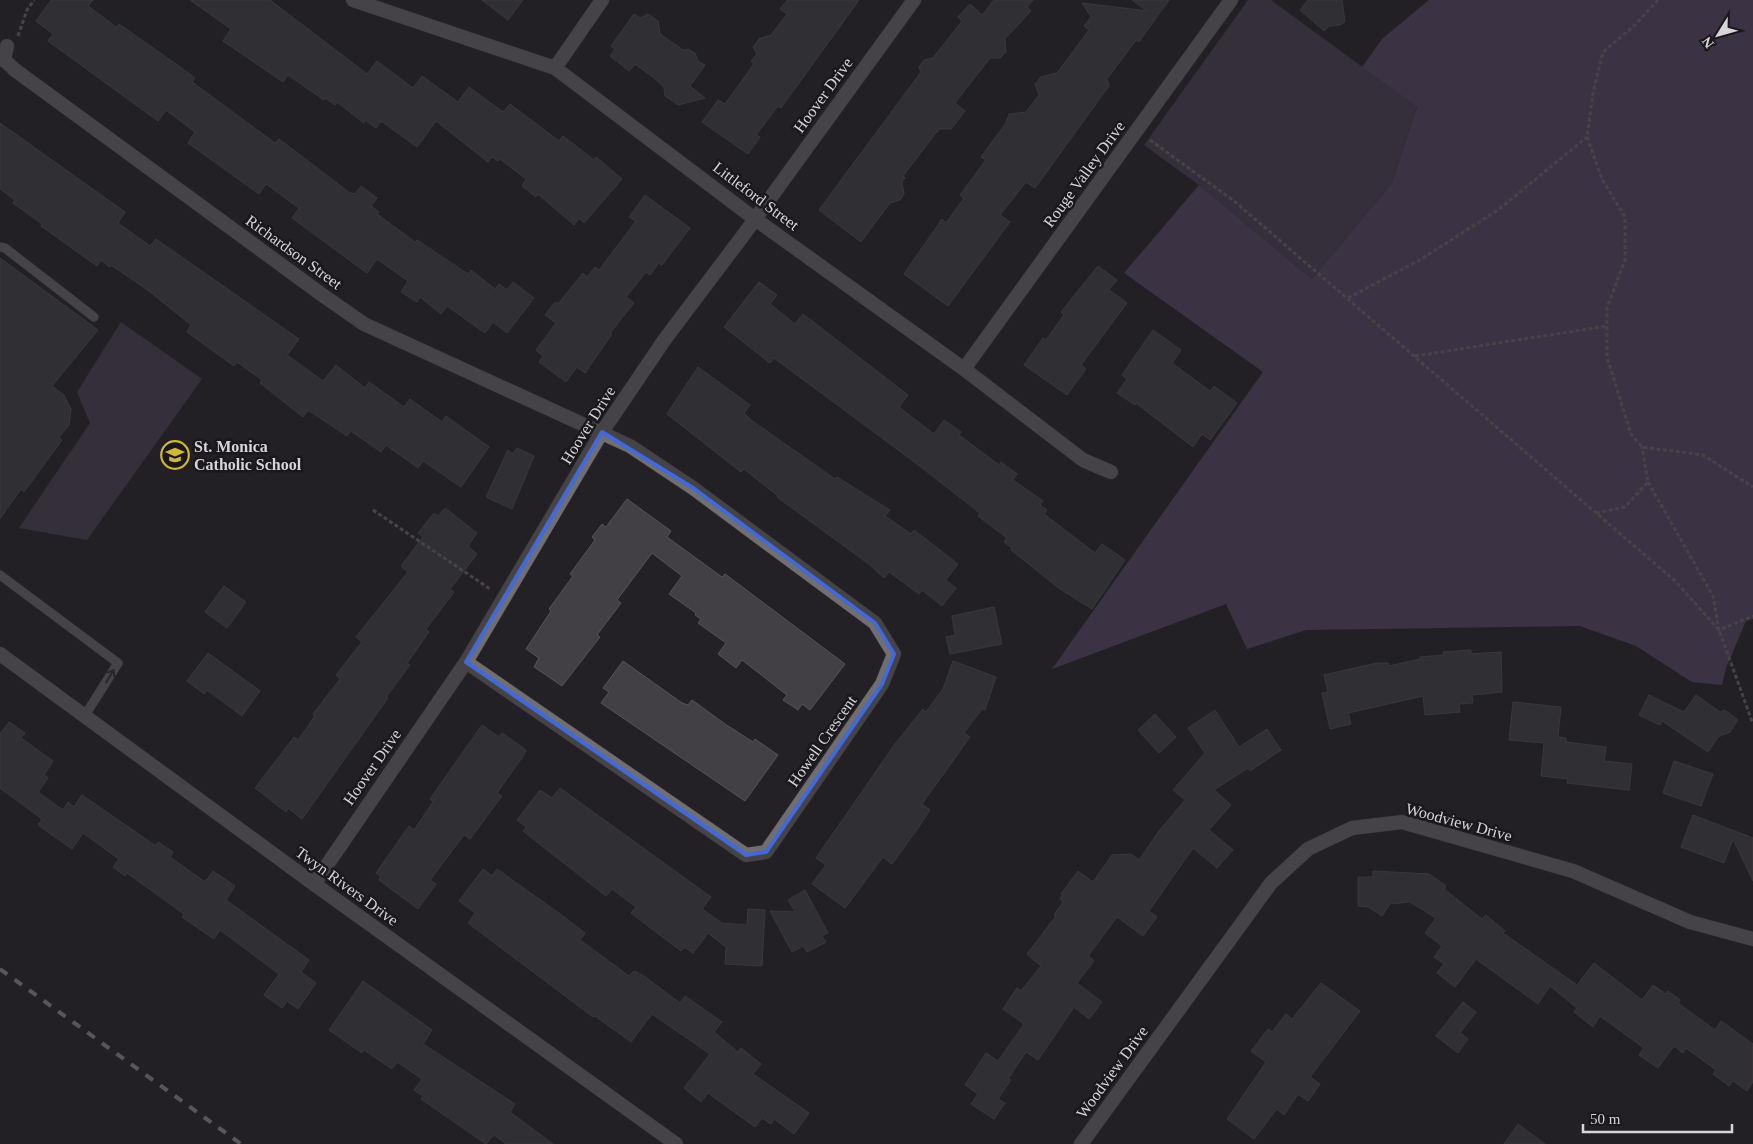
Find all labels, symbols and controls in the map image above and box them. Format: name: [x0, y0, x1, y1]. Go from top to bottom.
north arrow: [1693, 10, 1743, 60]
text: N: [1699, 34, 1717, 51]
street label: Hoover Drive: [790, 54, 856, 136]
street label: Rouge Valley Drive: [1040, 118, 1129, 231]
street label: Littleford Street: [710, 158, 803, 234]
street label: Richardson Street: [243, 212, 346, 293]
street label: Hoover Drive: [557, 383, 619, 467]
place label: St. Monica Catholic School: [194, 438, 302, 473]
school or university icon: St. Monica Catholic School: [160, 440, 190, 470]
one-way arrow: [106, 670, 116, 684]
street label: Howell Crescent: [784, 692, 860, 790]
street label: Hoover Drive: [340, 726, 404, 808]
street label: Woodview Drive: [1404, 800, 1514, 844]
street label: Twyn Rivers Drive: [292, 843, 402, 930]
street label: Woodview Drive: [1073, 1023, 1151, 1121]
scale bar: [1583, 1102, 1732, 1134]
text: 50 m: [1590, 1111, 1621, 1127]

